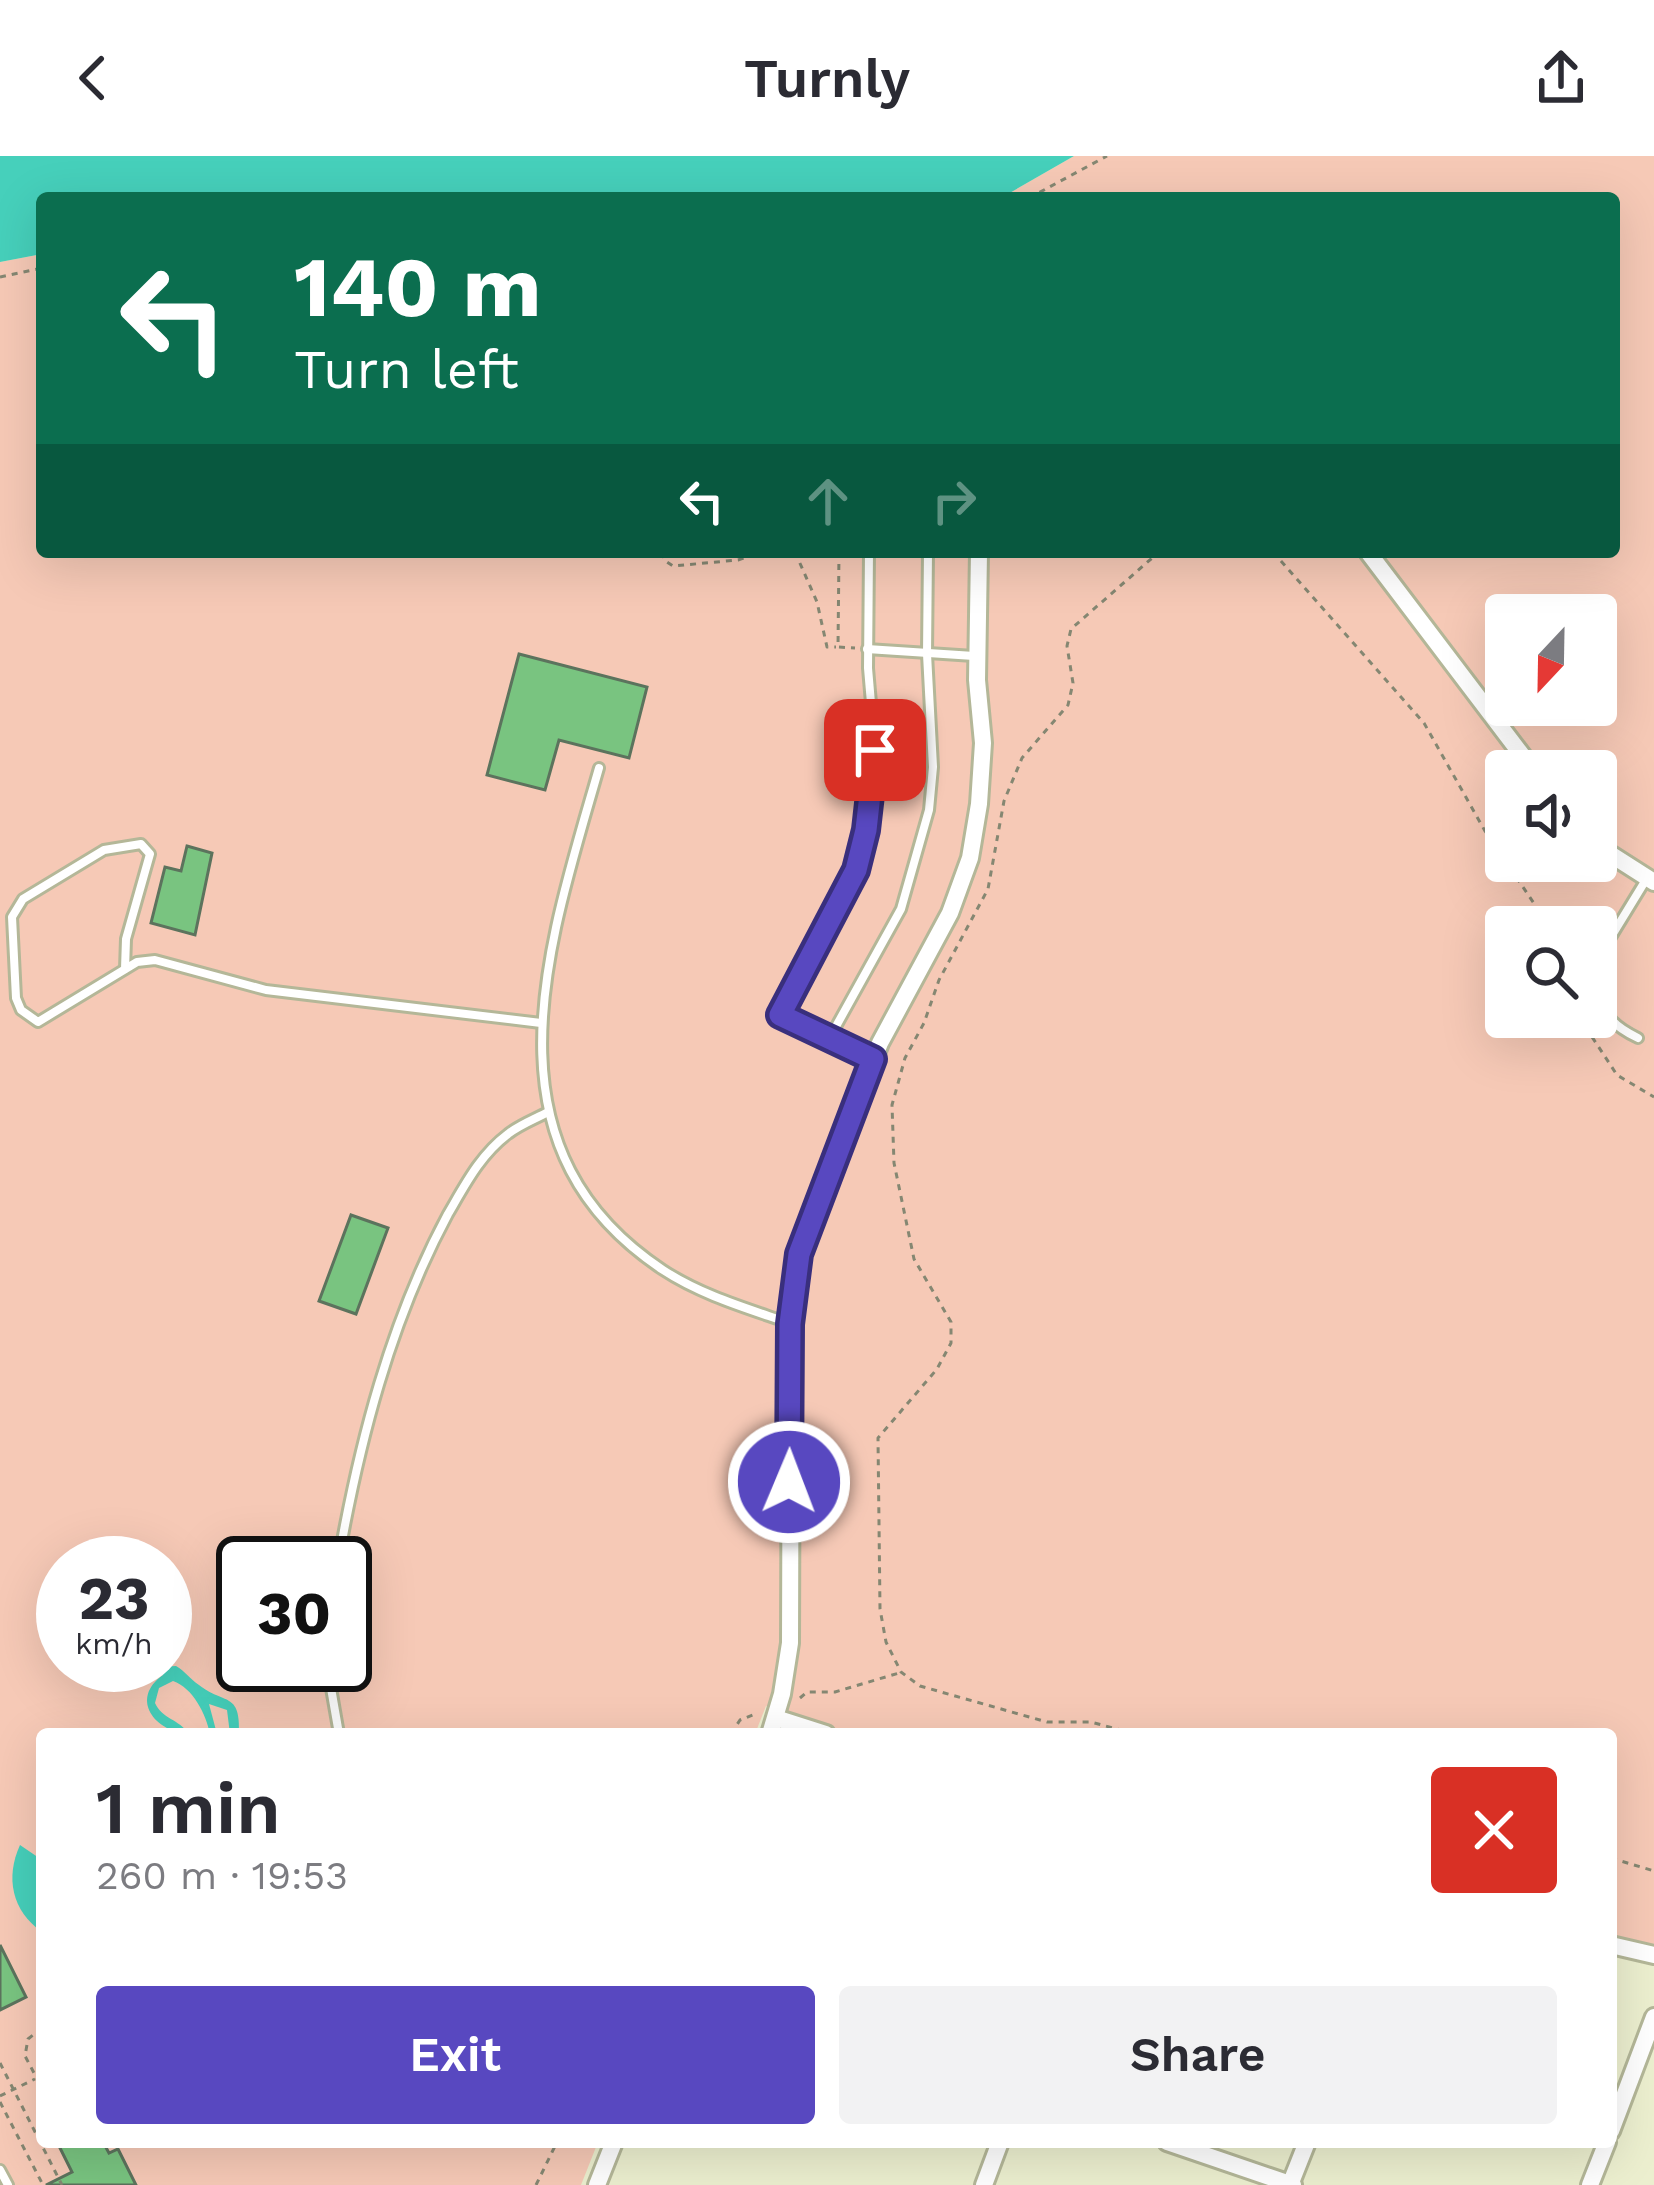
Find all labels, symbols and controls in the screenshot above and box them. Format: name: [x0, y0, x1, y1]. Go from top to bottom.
icon: back: [60, 45, 126, 111]
icon: share: [1528, 45, 1594, 111]
text: Turnly: [744, 47, 910, 110]
text: 140 m: [294, 238, 542, 336]
icon: left: [96, 240, 252, 396]
text: Turn left: [294, 338, 519, 401]
icon: left: [669, 468, 735, 534]
icon: ahead: [795, 468, 861, 534]
icon: right: [921, 468, 987, 534]
north arrow: [1485, 594, 1617, 726]
map controls: [1485, 594, 1617, 1038]
pin: [824, 699, 926, 801]
icon: arrive: [842, 717, 908, 783]
button: sound: [1485, 750, 1617, 882]
button: search: [1485, 906, 1617, 1038]
position arrow: [726, 1419, 852, 1545]
speed limit sign: 30: [216, 1536, 372, 1692]
text: 23: [78, 1563, 150, 1634]
text: km/h: [75, 1626, 153, 1661]
text: 1 min: [96, 1766, 281, 1850]
button: close: [1431, 1767, 1557, 1893]
text: 260 m · 19:53: [96, 1853, 348, 1898]
button: Exit: [96, 1986, 815, 2124]
button: Share: [839, 1986, 1557, 2124]

